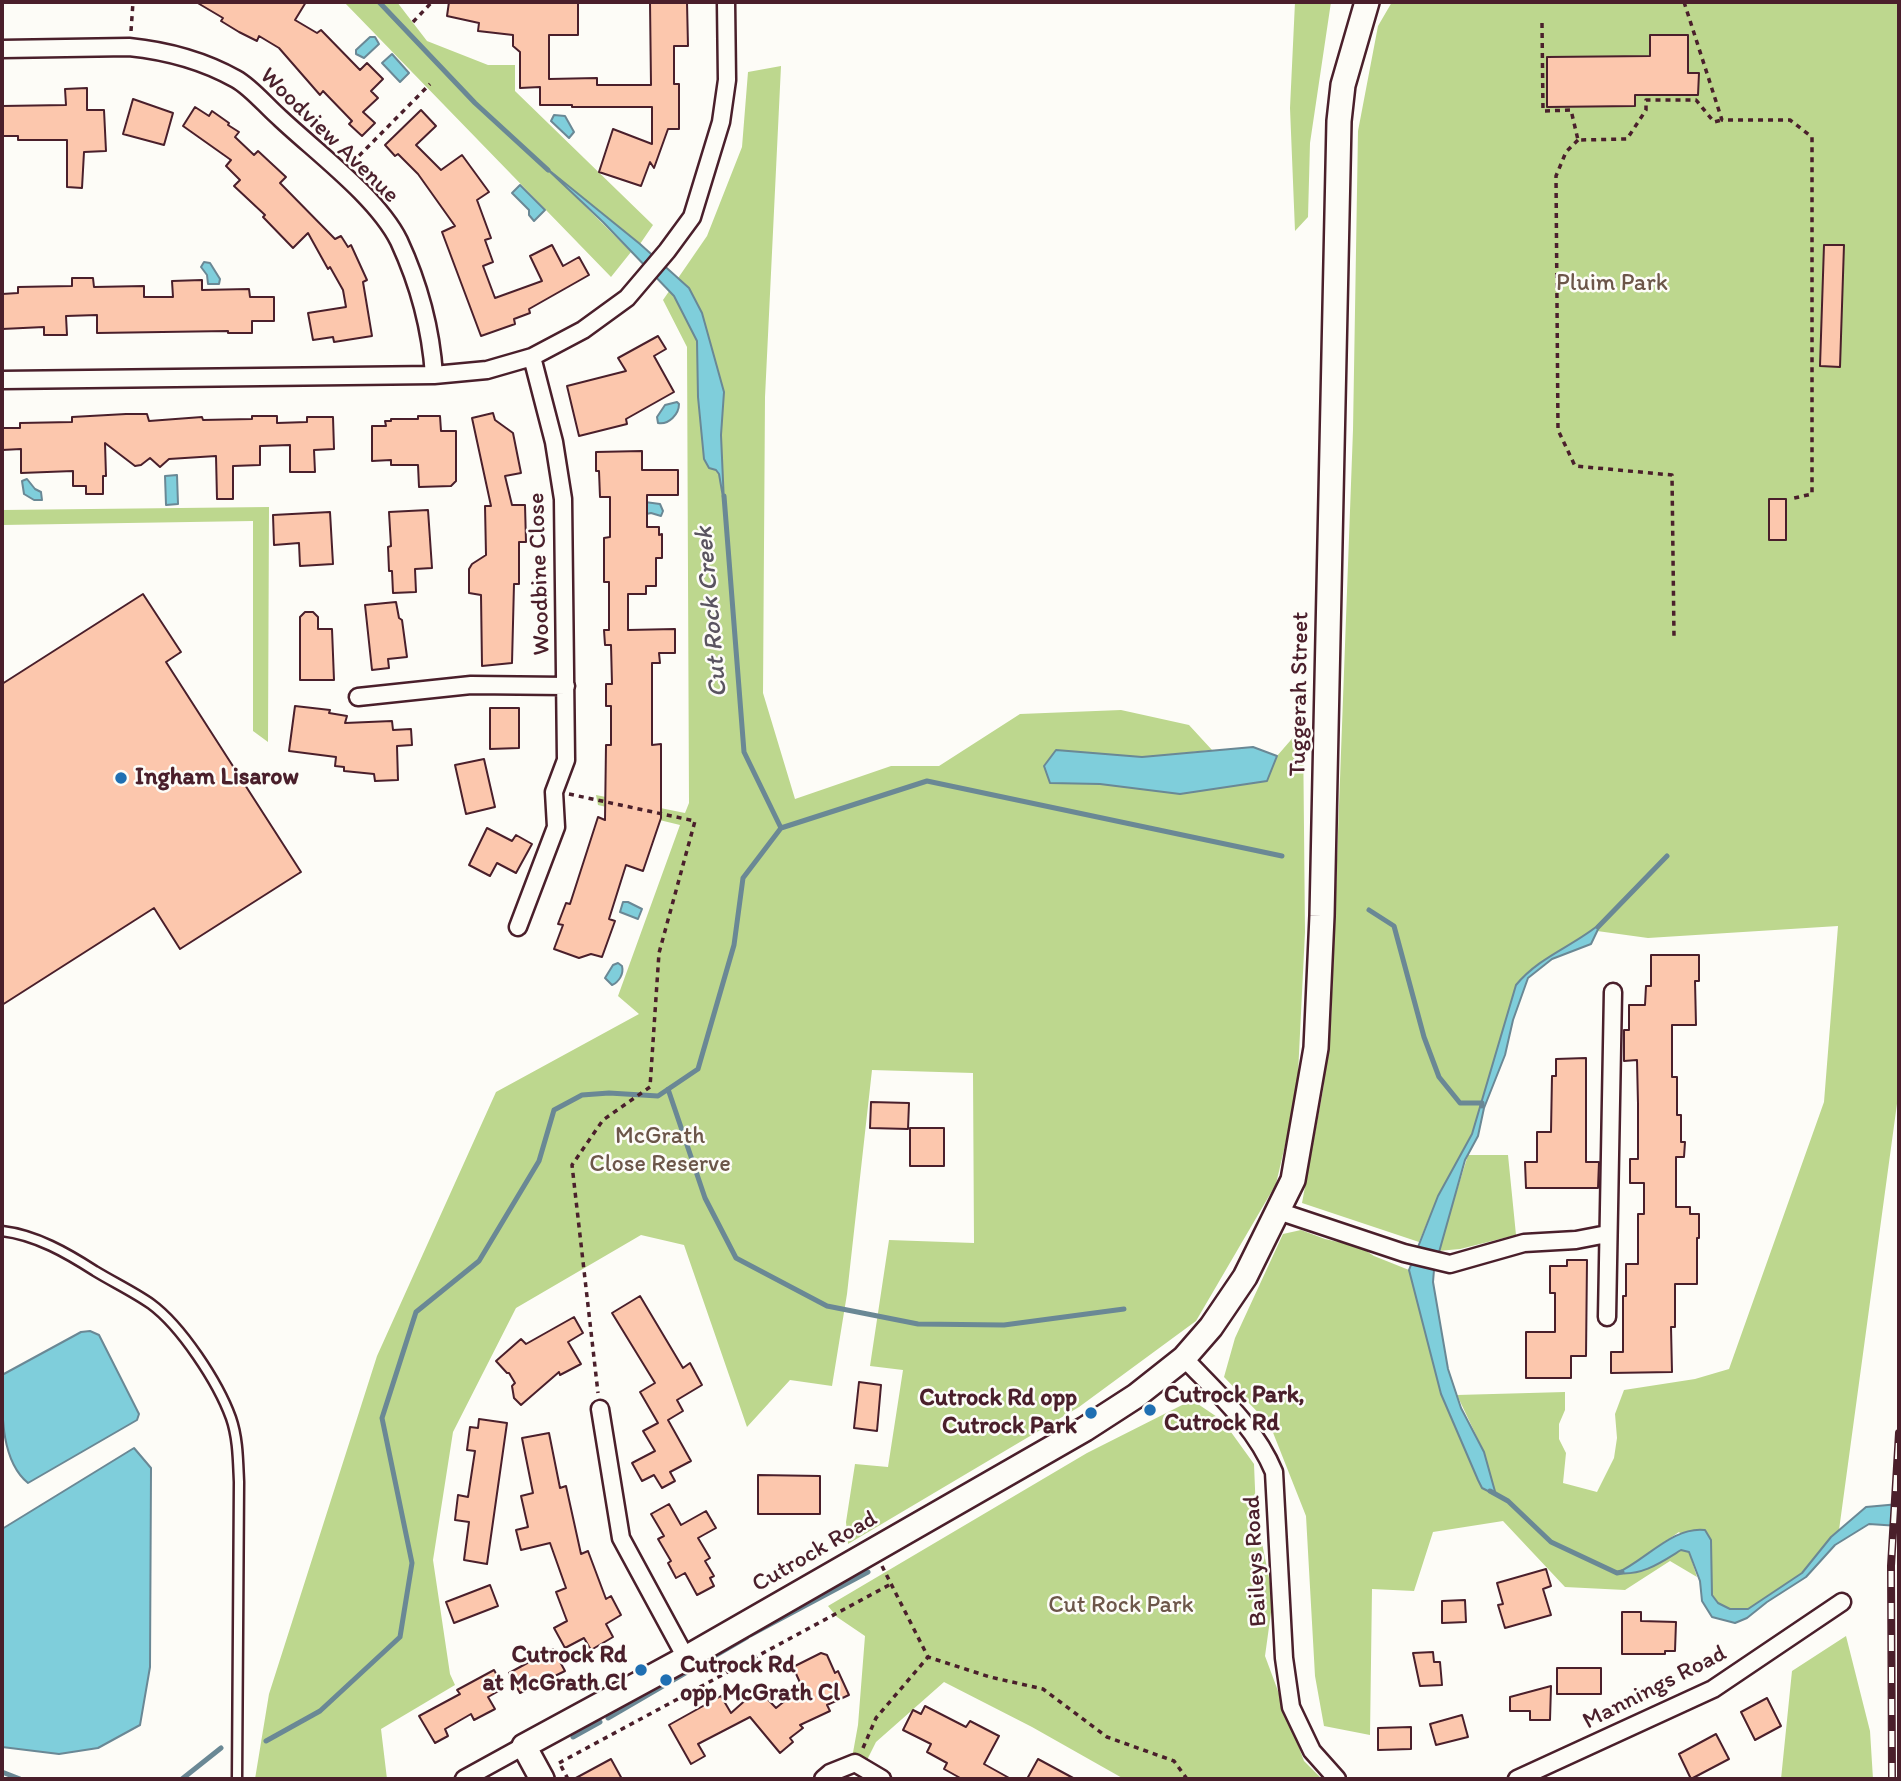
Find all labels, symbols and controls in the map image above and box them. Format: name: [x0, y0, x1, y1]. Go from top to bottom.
street label: Woodview Avenue: [253, 62, 405, 210]
park label: Pluim Park: [1556, 270, 1668, 298]
street label: Woodbine Close: [523, 492, 557, 656]
water label: Cut Rock Creek: [689, 525, 735, 699]
street label: Tuggerah Street: [1284, 611, 1316, 777]
place label: Ingham Lisarow: [135, 764, 299, 792]
marker: Ingham Lisarow: [113, 770, 129, 786]
park label: McGrath Close Reserve: [589, 1123, 731, 1179]
place label: Cutrock Park, Cutrock Rd: [1164, 1382, 1305, 1438]
place label: Cutrock Rd opp Cutrock Park: [919, 1385, 1077, 1441]
marker: Cutrock Park, Cutrock Rd: [1142, 1402, 1158, 1418]
marker: Cutrock Rd opp Cutrock Park: [1083, 1405, 1099, 1421]
street label: Baileys Road: [1238, 1495, 1274, 1627]
street label: Cutrock Road: [747, 1505, 883, 1599]
park label: Cut Rock Park: [1048, 1592, 1194, 1620]
street label: Mannings Road: [1578, 1639, 1732, 1737]
place label: Cutrock Rd at McGrath Cl: [482, 1642, 627, 1698]
place label: Cutrock Rd opp McGrath Cl: [680, 1652, 840, 1708]
marker: Cutrock Rd at McGrath Cl: [633, 1662, 649, 1678]
marker: Cutrock Rd opp McGrath Cl: [658, 1672, 674, 1688]

